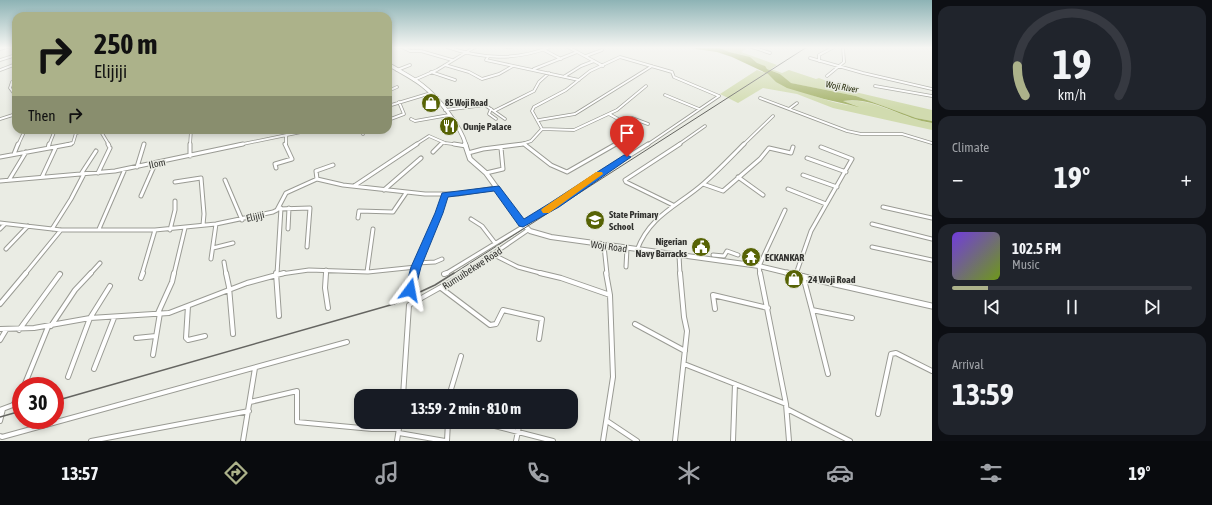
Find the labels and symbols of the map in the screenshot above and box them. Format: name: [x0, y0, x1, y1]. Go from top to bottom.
water label: Woji River: [825, 79, 859, 95]
shop icon: 85 Woji Road: [420, 92, 442, 114]
place label: 85 Woji Road: [445, 98, 488, 108]
restaurant icon: Ounje Palace: [438, 115, 460, 137]
pin: [610, 116, 644, 157]
place label: Ounje Palace: [463, 121, 512, 132]
street label: Ilom: [148, 156, 167, 171]
street label: Elijiji: [245, 209, 265, 224]
school or university icon: State Primary School: [584, 209, 606, 231]
place label: State Primary School: [609, 209, 659, 232]
place label: Nigerian Navy Barracks: [635, 236, 687, 259]
public building icon: Nigerian Navy Barracks: [690, 236, 712, 258]
street label: Woji Road: [590, 238, 628, 255]
street label: Rumuibekwe Road: [440, 245, 504, 292]
temple icon: ECKANKAR: [740, 246, 762, 268]
place label: ECKANKAR: [765, 252, 804, 263]
shop icon: 24 Woji Road: [783, 268, 805, 290]
position arrow: [389, 269, 431, 311]
place label: 24 Woji Road: [808, 274, 856, 285]
speed limit sign: 30: [12, 377, 64, 429]

